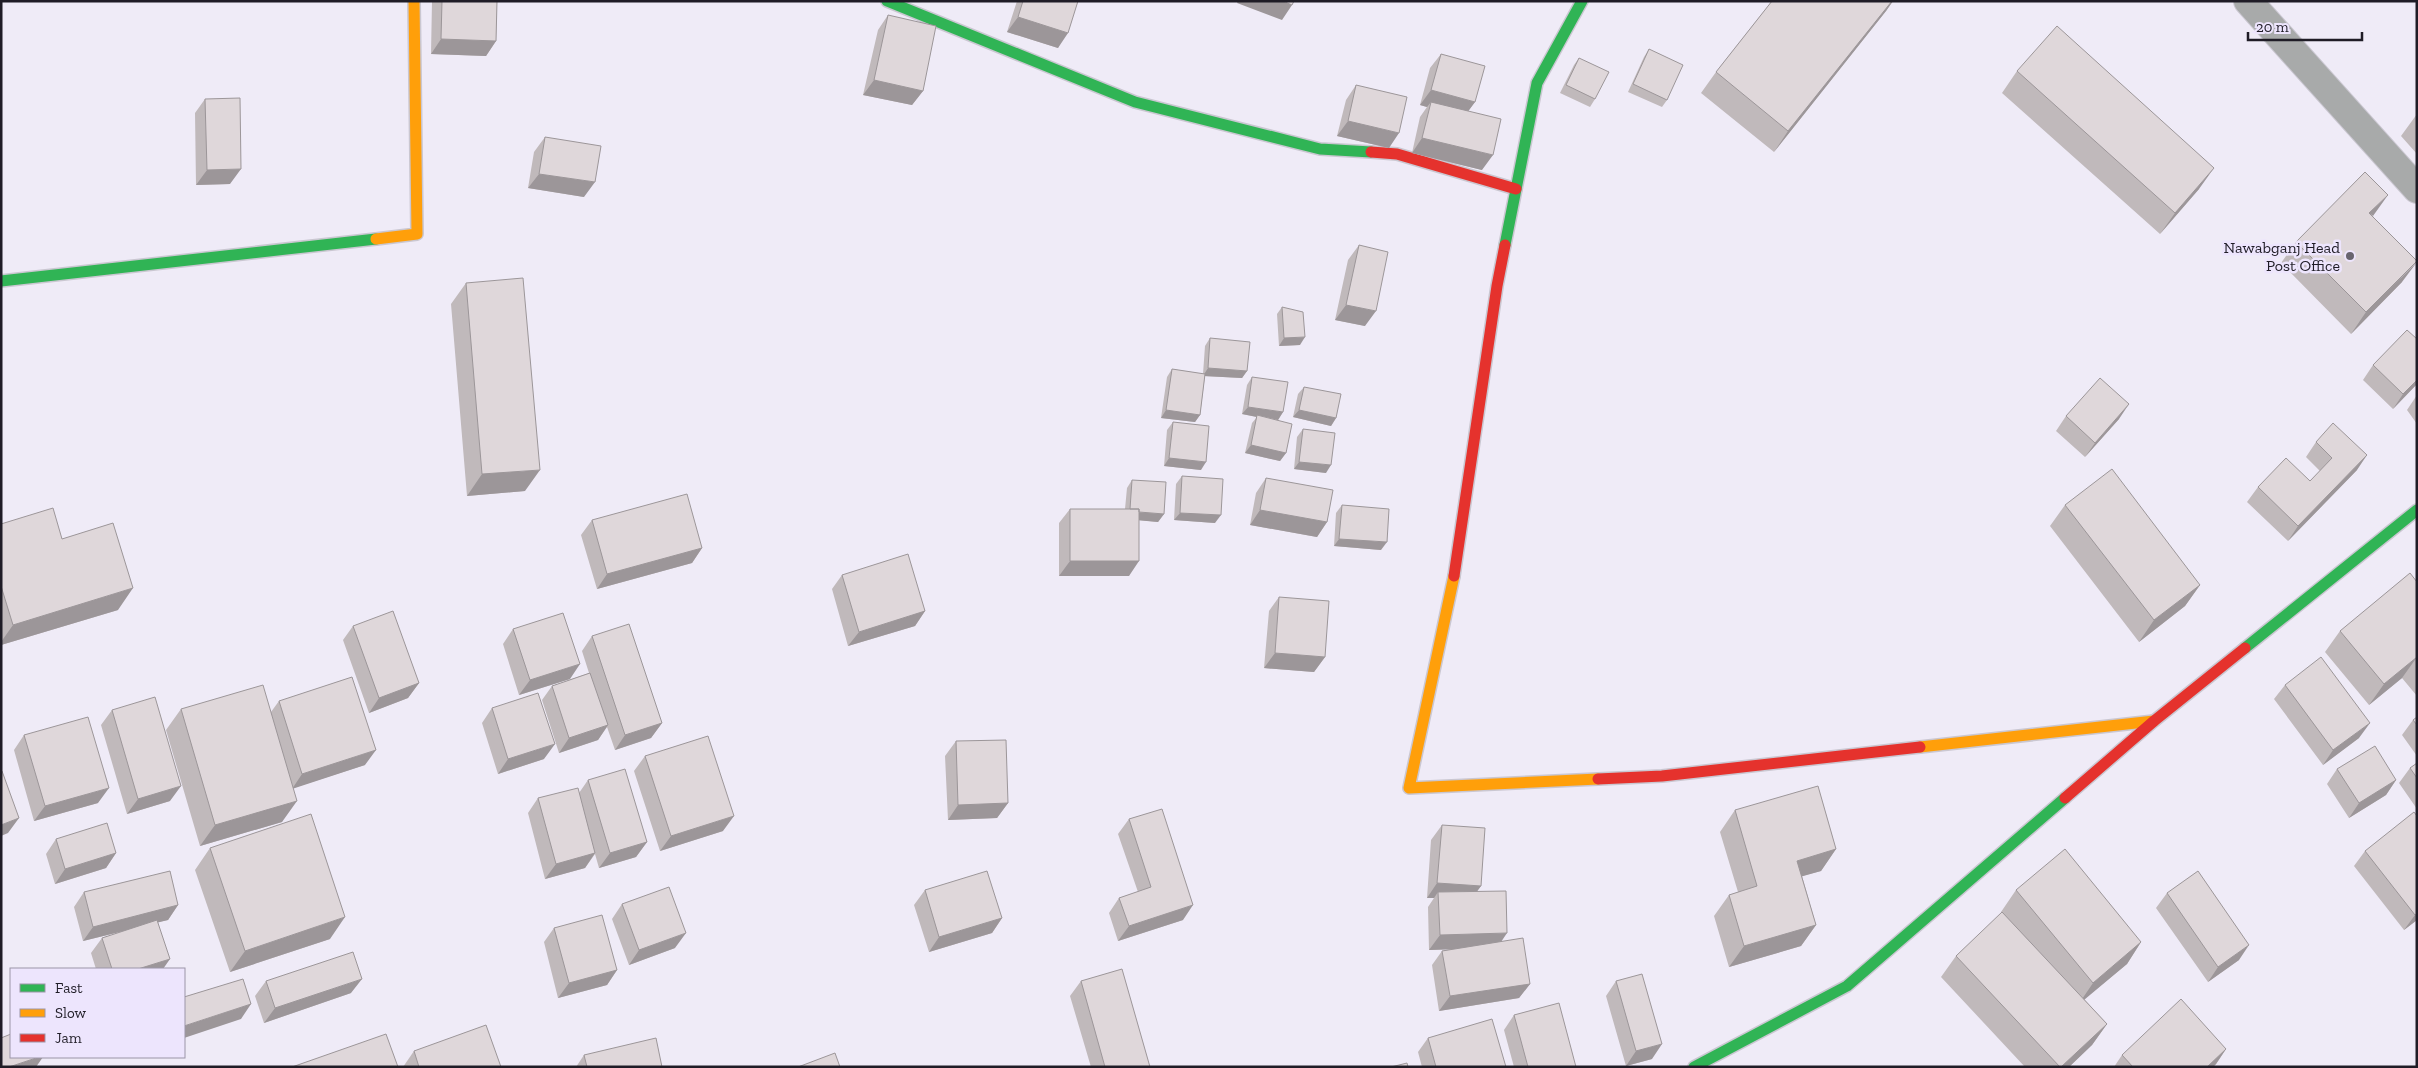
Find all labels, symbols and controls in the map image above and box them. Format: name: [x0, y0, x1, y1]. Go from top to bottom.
scale bar: [2248, 10, 2362, 42]
text: 20 m: [2256, 18, 2289, 36]
place label: Nawabganj Head Post Office: [2224, 238, 2340, 275]
marker: Nawabganj Head Post Office: [2344, 250, 2356, 262]
legend: [10, 968, 185, 1058]
text: Fast: [55, 979, 83, 997]
text: Slow: [55, 1004, 87, 1022]
text: Jam: [55, 1029, 82, 1047]

